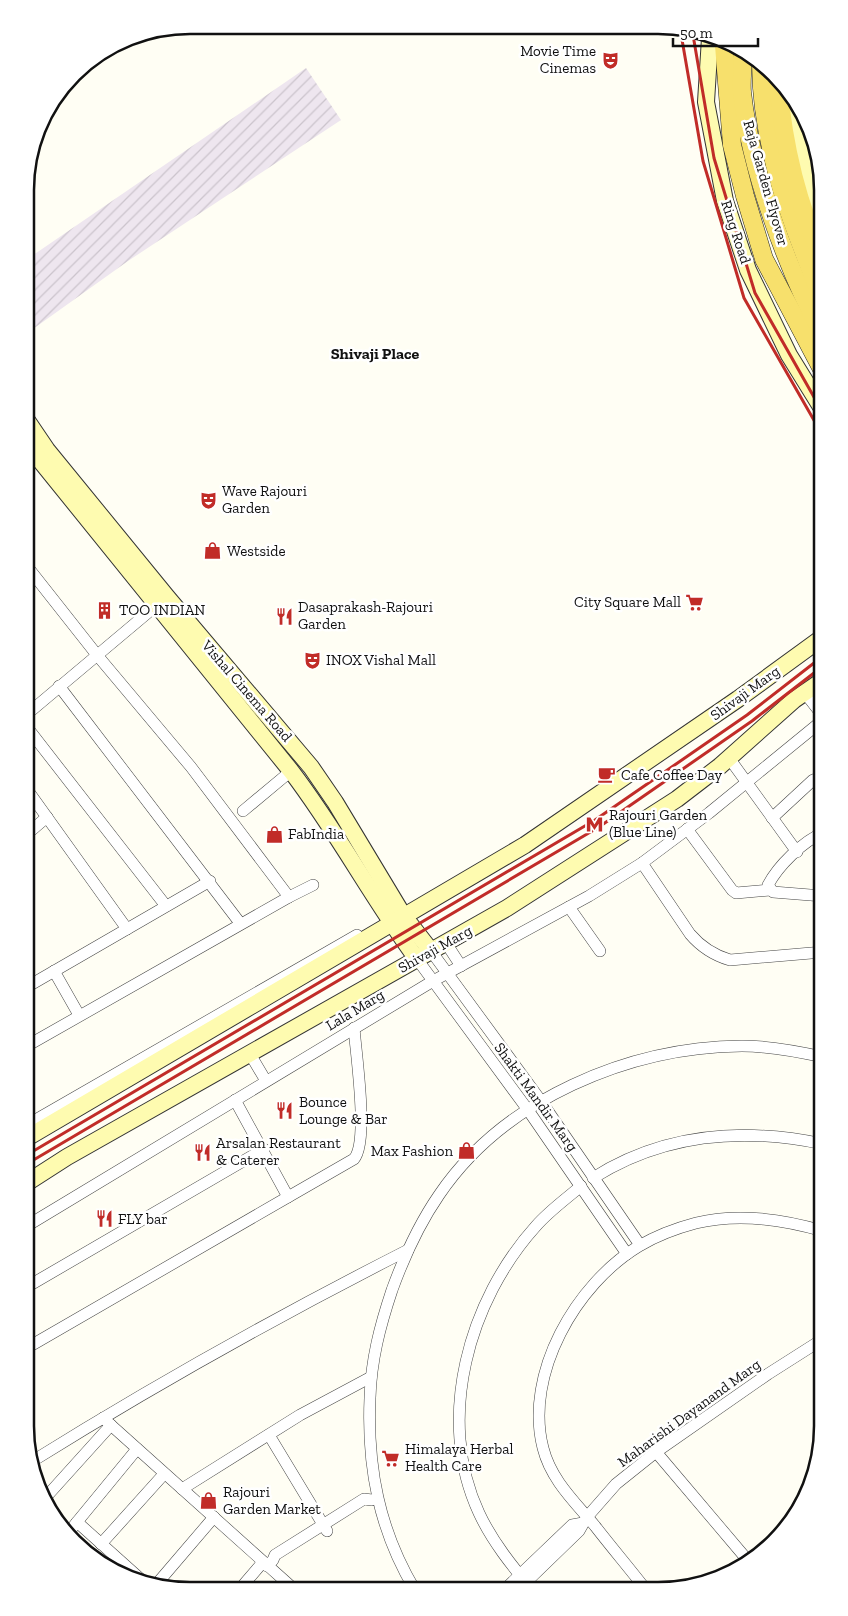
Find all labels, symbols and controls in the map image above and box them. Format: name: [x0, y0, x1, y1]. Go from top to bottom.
scale bar: [673, 15, 758, 47]
text: 50 m: [680, 24, 713, 42]
place label: Movie Time Cinemas: [520, 42, 596, 77]
theatre icon: Movie Time Cinemas: [600, 50, 620, 70]
street label: Raja Garden Flyover: [739, 118, 793, 248]
street label: Ring Road: [717, 198, 755, 267]
district label: Shivaji Place: [331, 344, 420, 363]
place label: Wave Rajouri Garden: [222, 482, 307, 517]
theatre icon: Wave Rajouri Garden: [198, 490, 218, 510]
shop icon: Westside: [203, 541, 223, 561]
place label: Westside: [227, 542, 286, 560]
supermarket icon: City Square Mall: [685, 592, 705, 612]
place label: City Square Mall: [574, 593, 681, 611]
place label: Dasaprakash-Rajouri Garden: [298, 598, 433, 633]
building icon: TOO INDIAN: [95, 600, 115, 620]
place label: TOO INDIAN: [119, 601, 205, 619]
restaurant icon: Dasaprakash-Rajouri Garden: [274, 606, 294, 626]
street label: Vishal Cinema Road: [197, 636, 296, 746]
theatre icon: INOX Vishal Mall: [302, 650, 322, 670]
place label: INOX Vishal Mall: [326, 651, 436, 669]
street label: Shivaji Marg: [707, 662, 783, 724]
cafe icon: Cafe Coffee Day: [597, 765, 617, 785]
place label: Cafe Coffee Day: [621, 766, 723, 784]
place label: Rajouri Garden (Blue Line): [609, 806, 707, 841]
metro station icon: Rajouri Garden (Blue Line): [585, 814, 605, 834]
shop icon: FabIndia: [264, 824, 284, 844]
place label: FabIndia: [288, 825, 344, 843]
street label: Shivaji Marg: [395, 921, 475, 977]
street label: Lala Marg: [323, 986, 387, 1034]
street label: Shakti Mandir Marg: [490, 1039, 582, 1155]
place label: Bounce Lounge & Bar: [299, 1093, 388, 1128]
restaurant icon: Bounce Lounge & Bar: [275, 1101, 295, 1121]
place label: Arsalan Restaurant & Caterer: [216, 1134, 341, 1169]
shop icon: Max Fashion: [457, 1141, 477, 1161]
restaurant icon: Arsalan Restaurant & Caterer: [192, 1142, 212, 1162]
place label: Max Fashion: [371, 1142, 453, 1160]
restaurant icon: FLY bar: [94, 1209, 114, 1229]
place label: FLY bar: [118, 1210, 167, 1228]
street label: Maharishi Dayanand Marg: [614, 1355, 764, 1471]
place label: Himalaya Herbal Health Care: [405, 1440, 514, 1475]
supermarket icon: Himalaya Herbal Health Care: [381, 1448, 401, 1468]
place label: Rajouri Garden Market: [223, 1483, 321, 1518]
shop icon: Rajouri Garden Market: [199, 1491, 219, 1511]

